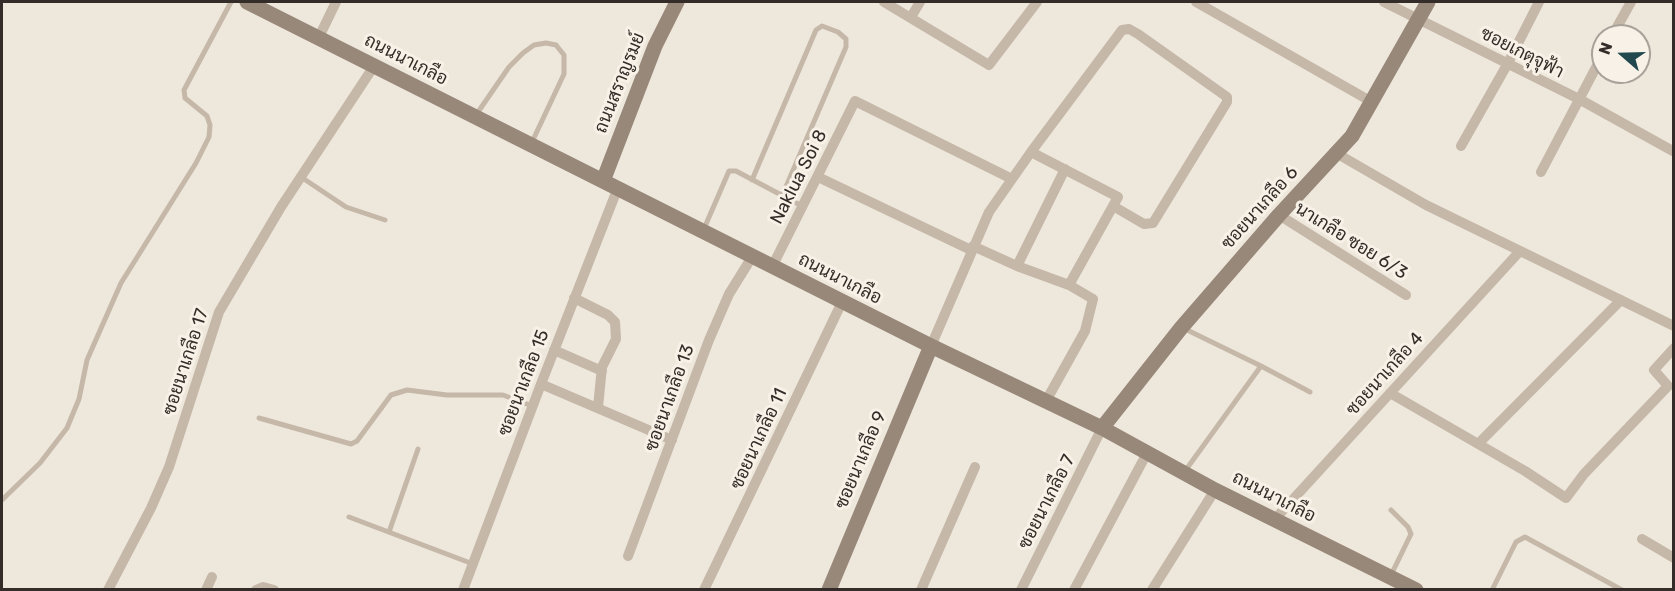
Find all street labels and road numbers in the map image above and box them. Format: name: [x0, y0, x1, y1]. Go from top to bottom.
street label: ซอยเกตุจุฟ้า: [1477, 23, 1567, 83]
street label: ถนนนาเกลือ: [361, 30, 451, 90]
street label: ถนนสราญรมย์: [590, 30, 650, 136]
street label: Naklua Soi 8: [766, 126, 832, 228]
street label: ซอยนาเกลือ 6: [1217, 162, 1303, 254]
street label: นาเกลือ ซอย 6/3: [1291, 198, 1411, 284]
street label: ถนนนาเกลือ: [795, 249, 885, 309]
street label: ซอยนาเกลือ 17: [159, 306, 213, 418]
street label: ซอยนาเกลือ 15: [494, 327, 554, 439]
street label: ซอยนาเกลือ 4: [1342, 328, 1428, 420]
street label: ซอยนาเกลือ 13: [641, 342, 699, 454]
street label: ซอยนาเกลือ 11: [726, 385, 792, 493]
street label: ซอยนาเกลือ 9: [831, 408, 891, 512]
street label: ซอยนาเกลือ 7: [1014, 451, 1080, 553]
street label: ถนนนาเกลือ: [1229, 467, 1319, 527]

